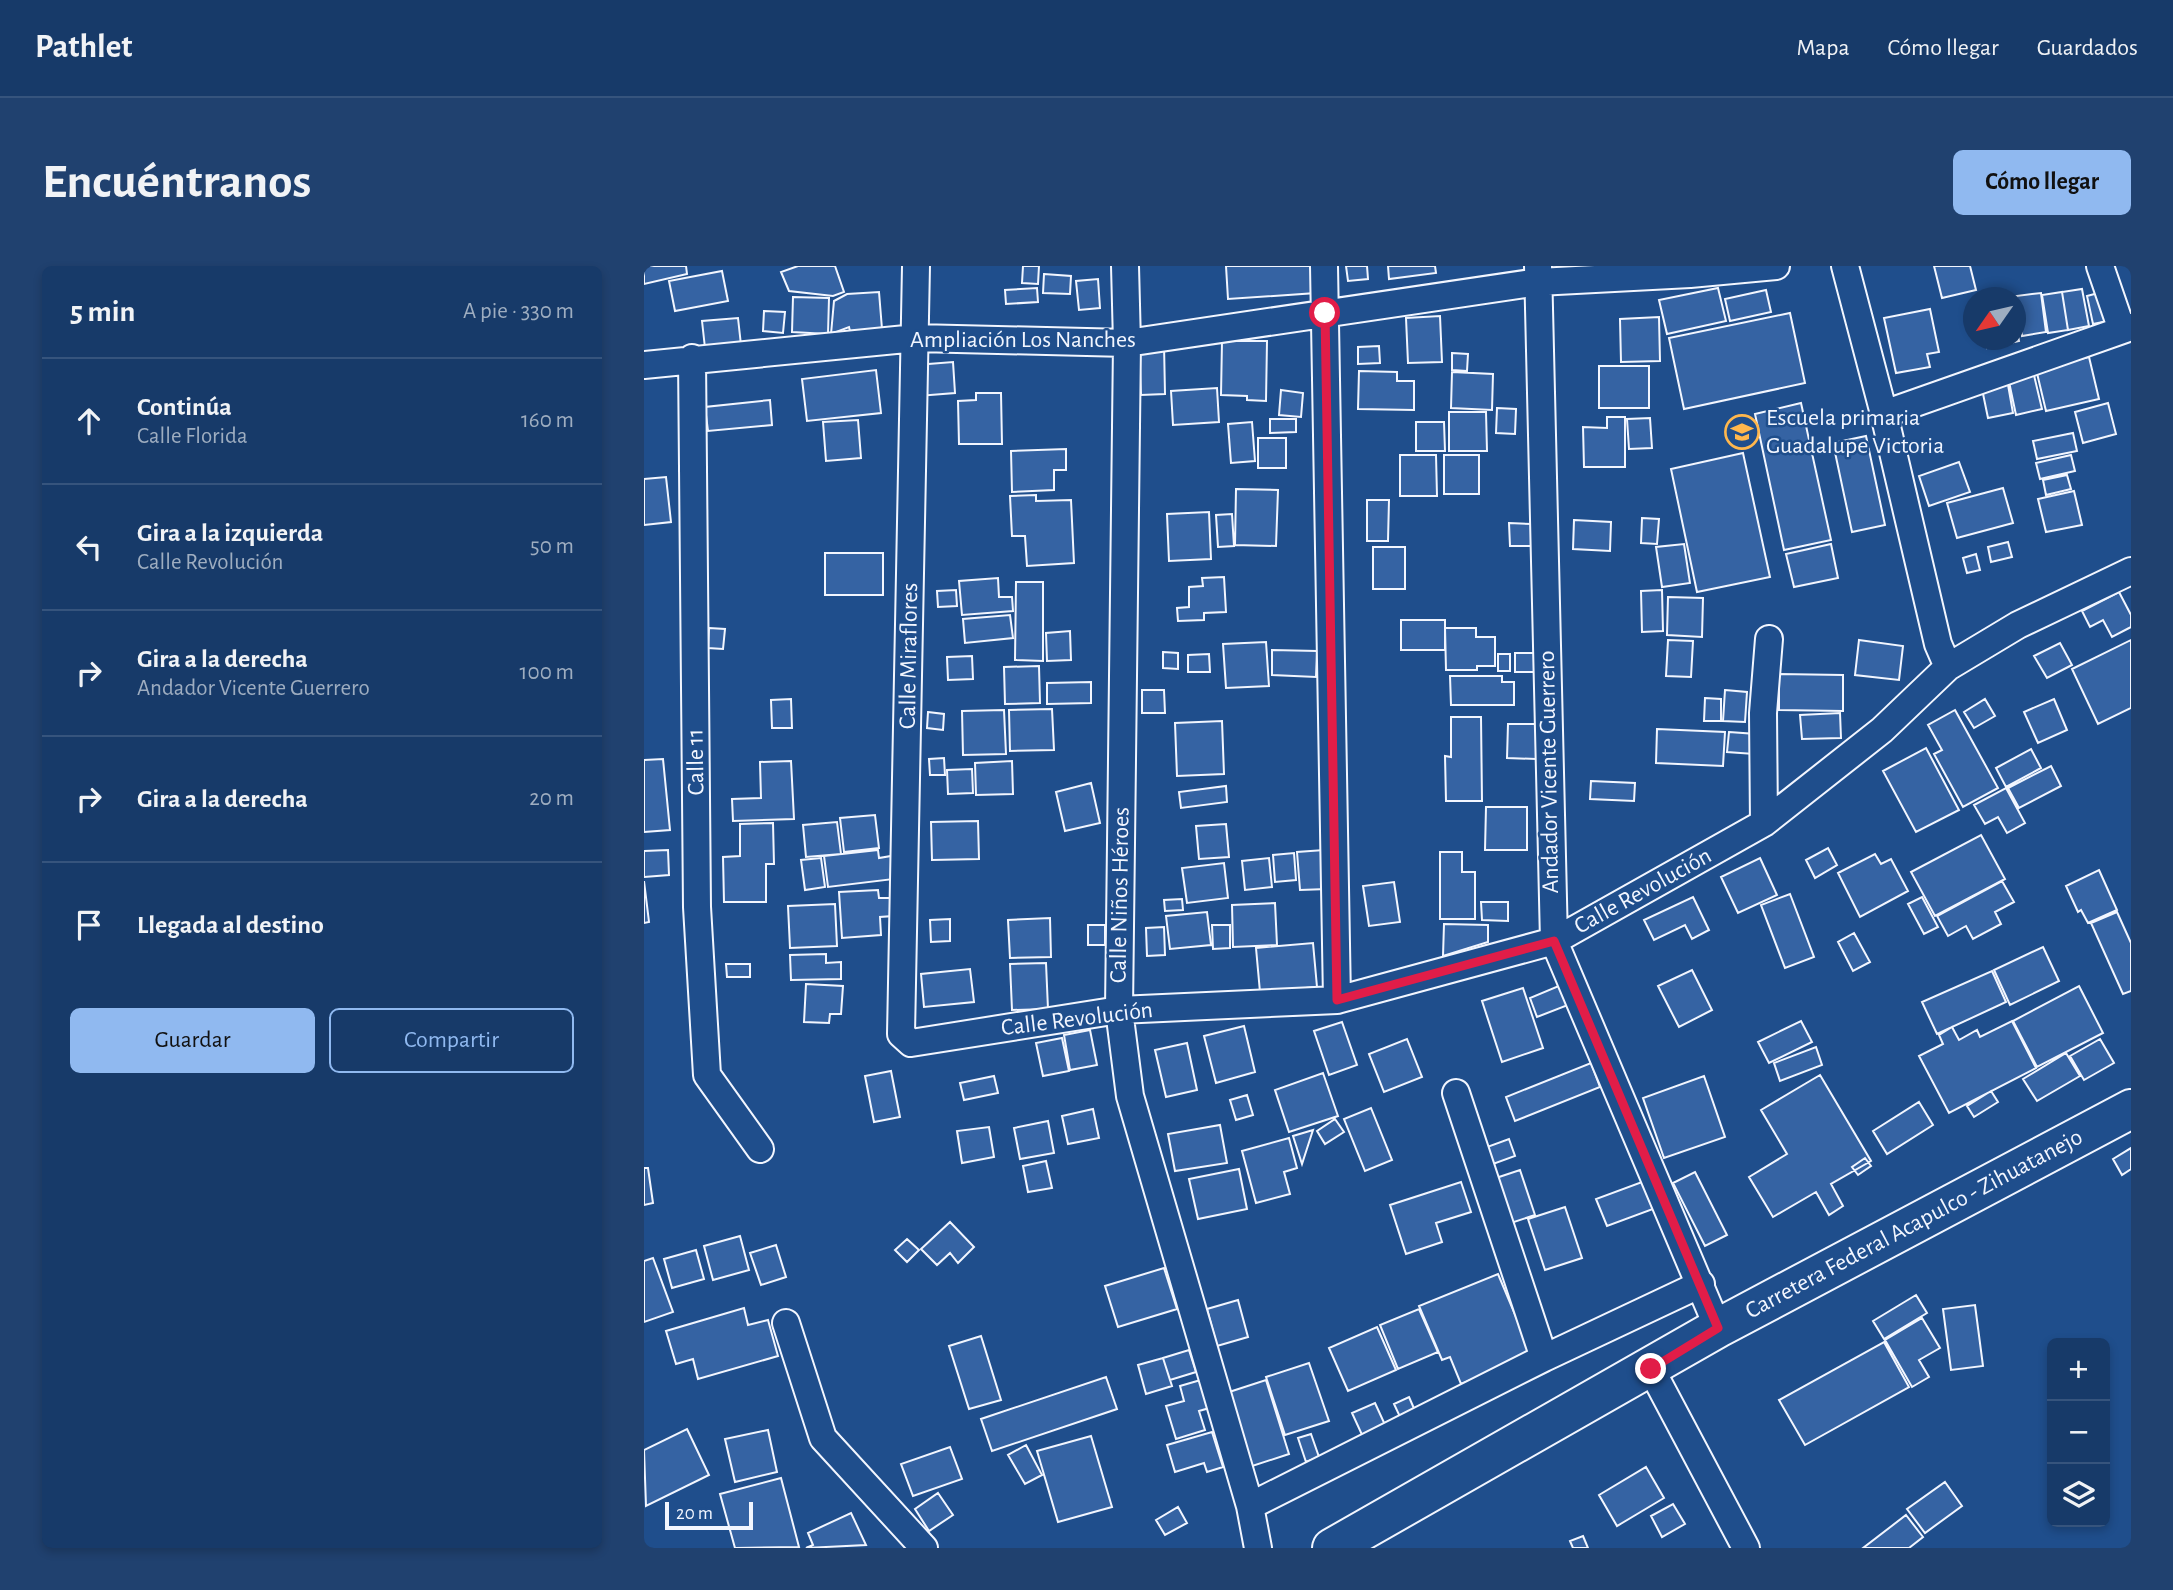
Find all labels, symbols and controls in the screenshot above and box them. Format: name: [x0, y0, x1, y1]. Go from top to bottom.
text: Pathlet: [35, 31, 133, 64]
text: Mapa: [1796, 36, 1850, 60]
text: Cómo llegar: [1888, 36, 1999, 60]
text: Guardados: [2037, 36, 2138, 60]
button: Cómo llegar: [1953, 150, 2131, 215]
text: Encuéntranos: [42, 158, 311, 207]
north arrow: [1963, 287, 2026, 350]
text: 5 min: [70, 297, 135, 327]
route start: [1309, 297, 1340, 328]
text: A pie · 330 m: [463, 300, 574, 323]
street label: Ampliación Los Nanches: [910, 328, 1136, 352]
text: Continúa: [137, 394, 232, 420]
icon: ahead: [70, 402, 108, 440]
place label: Escuela primaria Guadalupe Victoria: [1766, 406, 1944, 458]
text: 160 m: [521, 409, 574, 432]
school or university icon: Escuela primaria Guadalupe Victoria: [1723, 413, 1761, 451]
text: Calle Florida: [137, 425, 248, 448]
text: Gira a la izquierda: [137, 520, 323, 546]
icon: left: [70, 528, 108, 566]
text: 50 m: [530, 535, 574, 558]
text: Calle Revolución: [137, 551, 283, 574]
street label: Calle Miraflores: [896, 583, 922, 729]
text: Gira a la derecha: [137, 646, 308, 672]
street label: Andador Vicente Guerrero: [1535, 650, 1563, 894]
icon: right: [70, 654, 108, 692]
text: 100 m: [520, 661, 574, 684]
text: Andador Vicente Guerrero: [137, 677, 370, 700]
street label: Calle 11: [683, 728, 709, 796]
icon: right: [70, 780, 108, 818]
text: Gira a la derecha: [137, 786, 308, 812]
text: 20 m: [529, 787, 574, 810]
street label: Calle Niños Héroes: [1106, 807, 1134, 983]
street label: Calle Revolución: [1570, 843, 1716, 939]
icon: arrive: [70, 906, 108, 944]
text: Llegada al destino: [137, 912, 324, 938]
street label: Calle Revolución: [1000, 998, 1154, 1040]
button: Guardar: [70, 1008, 315, 1073]
button: Compartir: [329, 1008, 574, 1073]
street label: Carretera Federal Acapulco - Zihuatanejo: [1741, 1125, 2087, 1323]
map controls: [2047, 1338, 2110, 1527]
button: +: [2047, 1338, 2110, 1401]
route end: [1635, 1353, 1666, 1384]
button: −: [2047, 1401, 2110, 1464]
button: layers: [2047, 1464, 2110, 1527]
scale bar: [665, 1499, 752, 1531]
text: 20 m: [676, 1504, 713, 1523]

